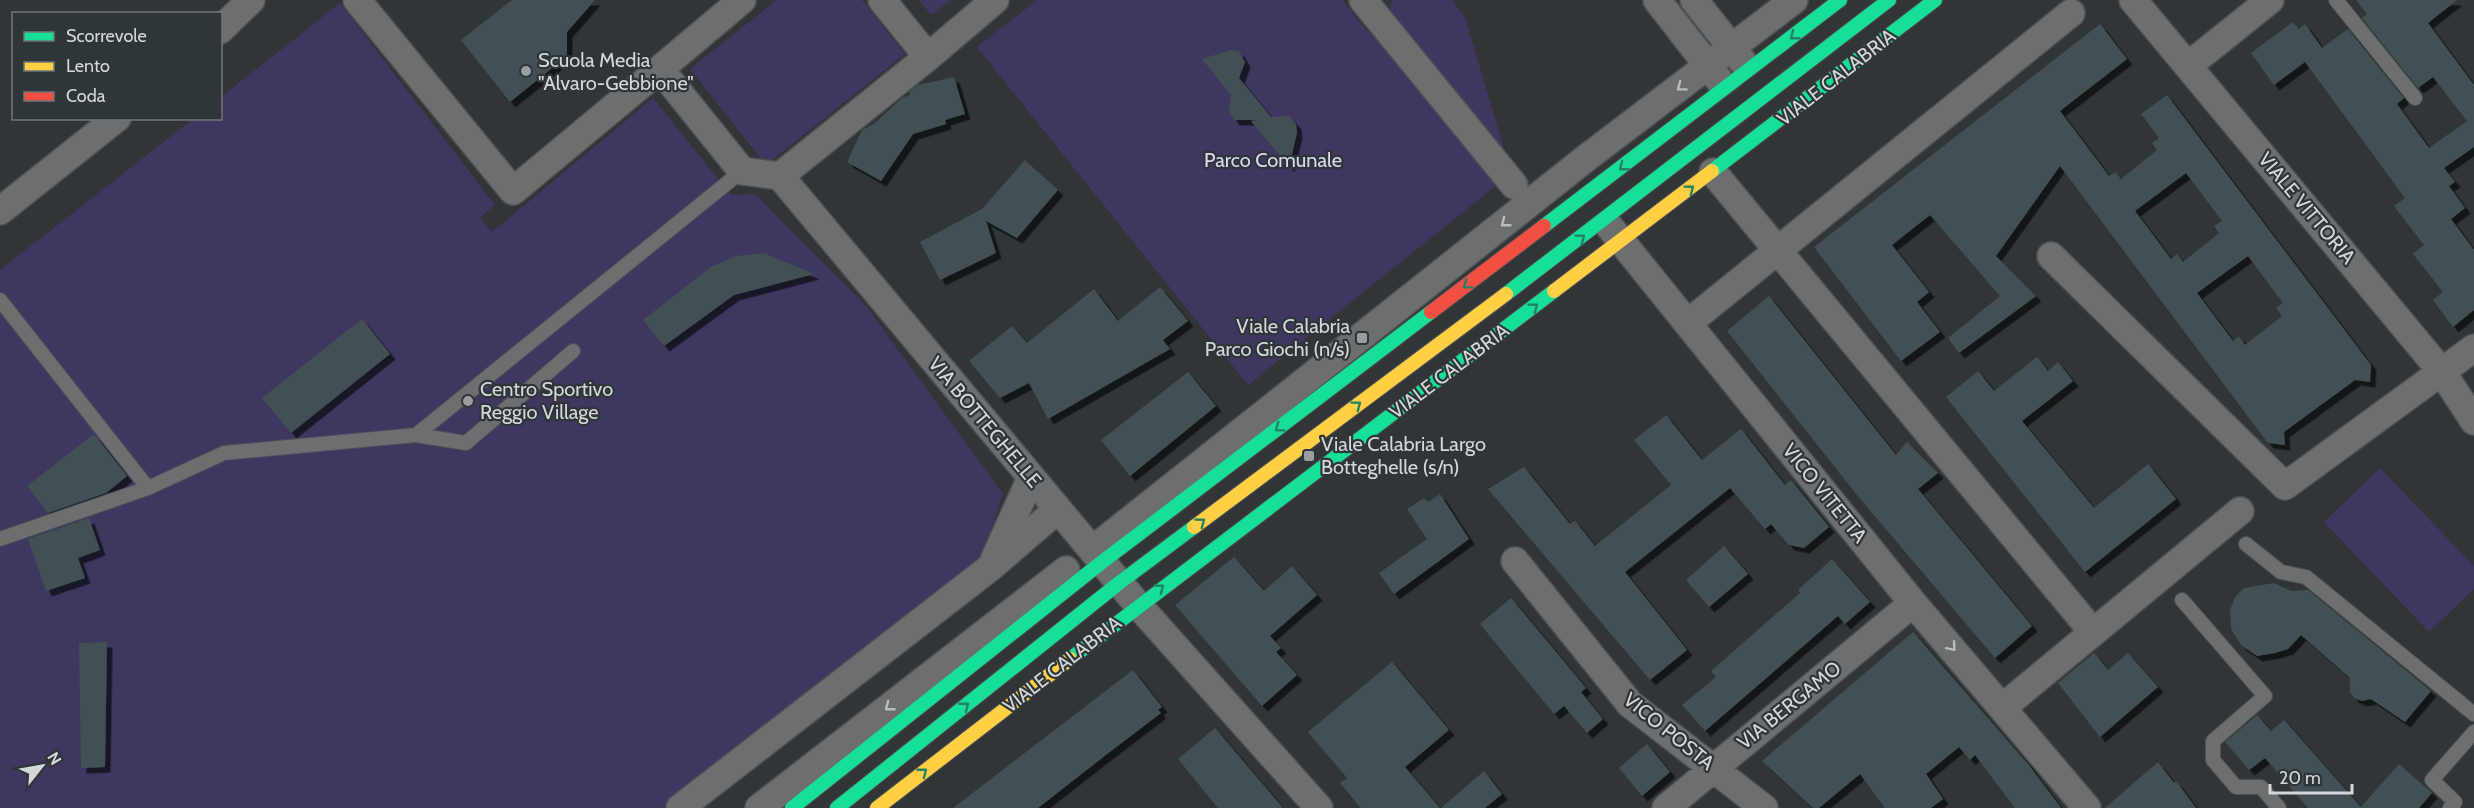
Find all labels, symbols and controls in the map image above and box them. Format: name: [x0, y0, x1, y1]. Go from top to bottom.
legend: [12, 12, 222, 120]
street label: VIALE CALABRIA: [1772, 23, 1901, 131]
text: Scorrevole: [66, 25, 147, 47]
one-way arrow: [1790, 28, 1801, 39]
place label: Scuola Media "Alvaro-Gebbione": [538, 48, 694, 95]
text: Lento: [66, 55, 110, 77]
marker: Scuola Media "Alvaro-Gebbione": [519, 64, 533, 78]
one-way arrow: [1677, 79, 1688, 90]
text: Coda: [66, 85, 106, 107]
street label: VIALE VITTORIA: [2253, 147, 2361, 269]
park label: Parco Comunale: [1204, 148, 1342, 172]
one-way arrow: [1618, 160, 1629, 171]
one-way arrow: [1683, 186, 1694, 197]
one-way arrow: [1501, 215, 1512, 226]
one-way arrow: [1574, 234, 1585, 245]
one-way arrow: [1463, 278, 1474, 289]
one-way arrow: [1528, 303, 1539, 314]
place label: Viale Calabria Parco Giochi (n/s): [1205, 314, 1350, 361]
street label: VIALE CALABRIA: [1384, 318, 1514, 424]
marker: Viale Calabria Parco Giochi (n/s): [1355, 331, 1369, 345]
street label: VIA BOTTEGHELLE: [923, 352, 1047, 492]
place label: Centro Sportivo Reggio Village: [480, 377, 613, 424]
marker: Centro Sportivo Reggio Village: [461, 394, 475, 408]
one-way arrow: [1351, 401, 1362, 412]
one-way arrow: [1274, 421, 1285, 432]
place label: Viale Calabria Largo Botteghelle (s/n): [1321, 432, 1486, 479]
street label: VICO VITETTA: [1778, 438, 1873, 548]
marker: Viale Calabria Largo Botteghelle (s/n): [1302, 449, 1316, 463]
one-way arrow: [1194, 518, 1205, 529]
one-way arrow: [1154, 584, 1165, 595]
street label: VIALE CALABRIA: [998, 610, 1127, 718]
one-way arrow: [1945, 640, 1956, 651]
street label: VIA BERGAMO: [1732, 656, 1846, 754]
street label: VICO POSTA: [1619, 687, 1720, 775]
one-way arrow: [885, 699, 896, 710]
one-way arrow: [958, 703, 969, 714]
north arrow: [12, 736, 72, 796]
text: N: [43, 749, 65, 768]
scale bar: [2270, 757, 2352, 795]
text: 20 m: [2279, 767, 2321, 789]
one-way arrow: [917, 768, 928, 779]

